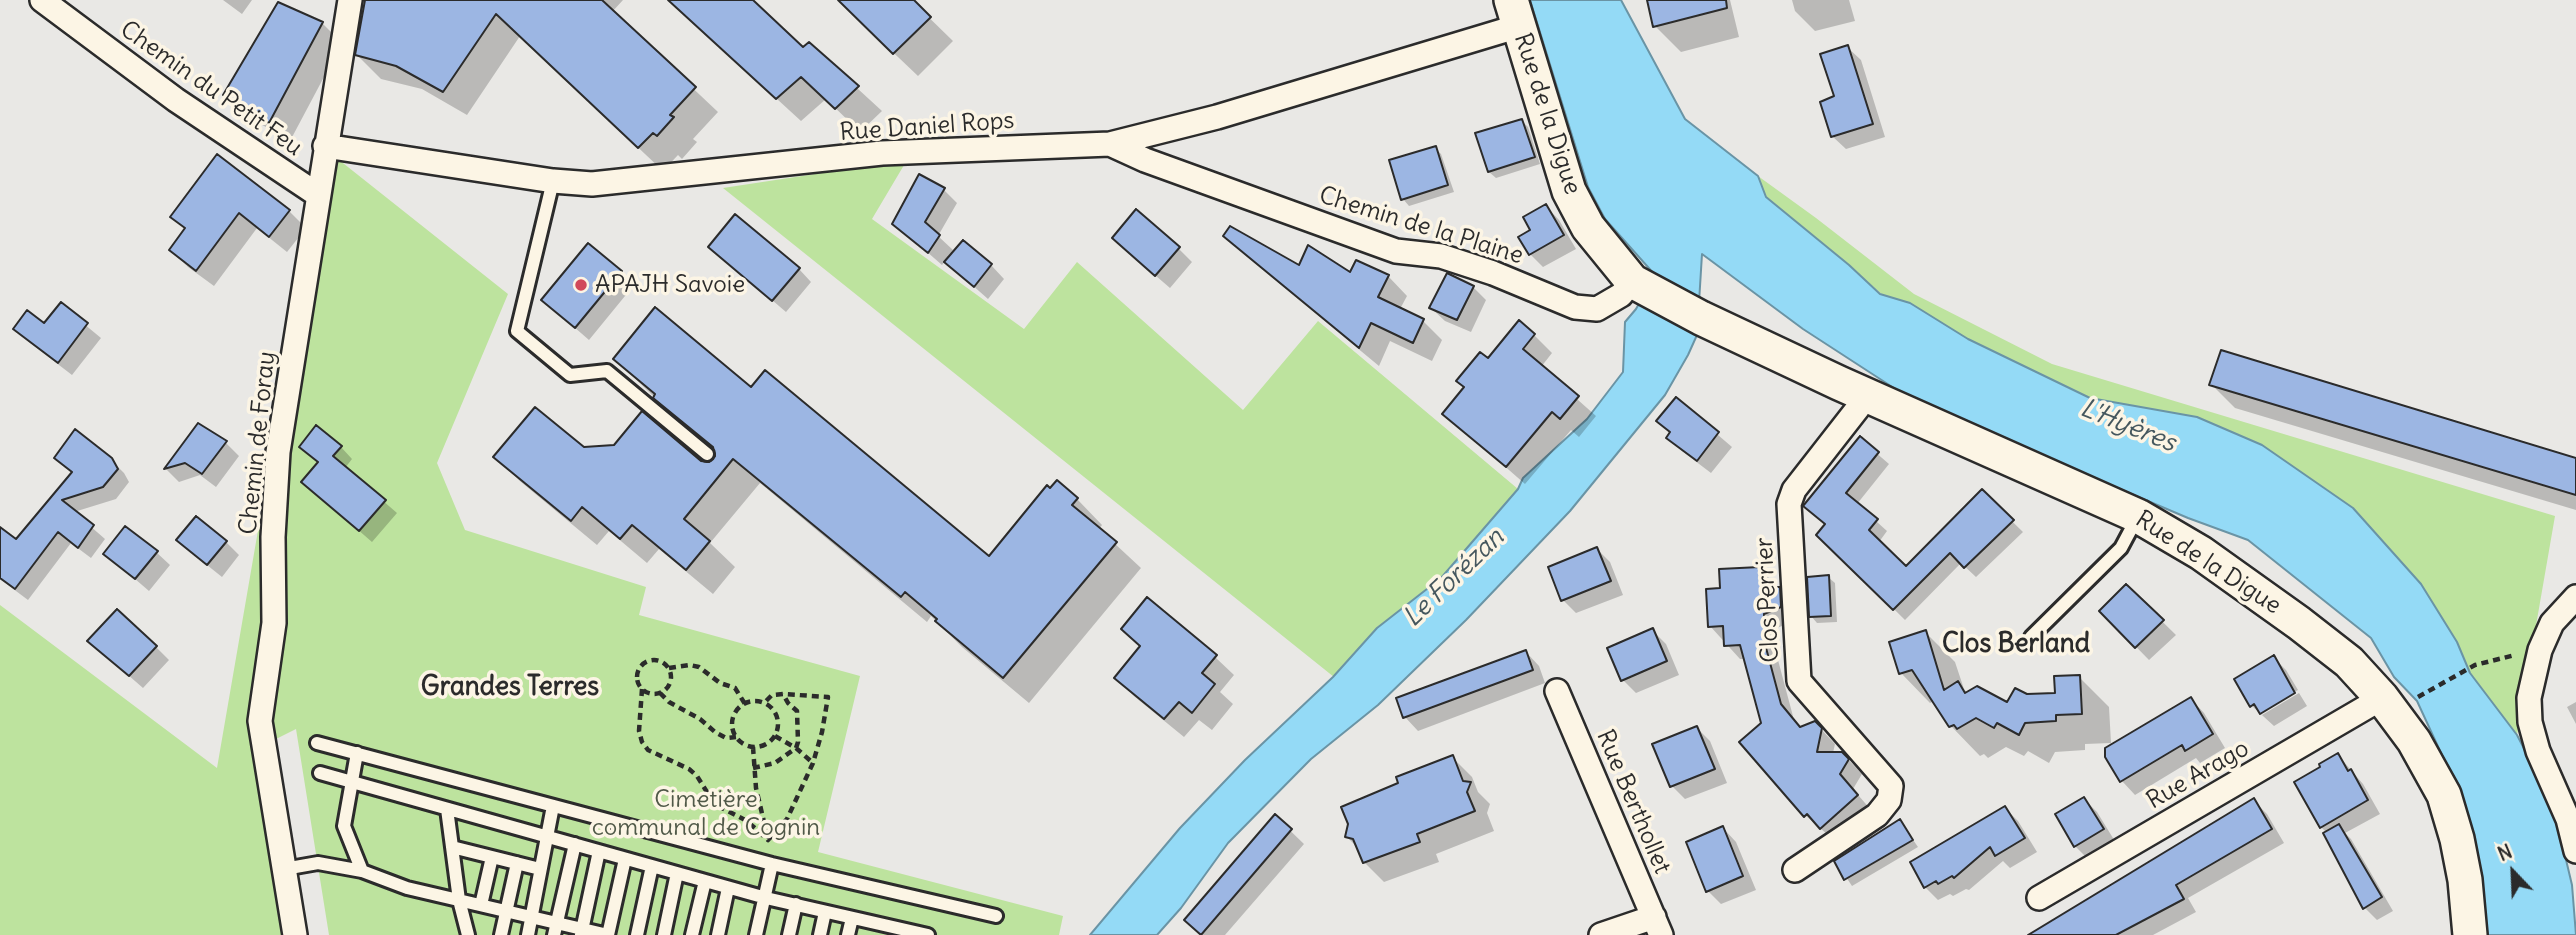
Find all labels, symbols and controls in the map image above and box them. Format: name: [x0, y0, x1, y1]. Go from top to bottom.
street label: Chemin du Petit Feu: [115, 15, 307, 163]
street label: Rue de la Digue: [1507, 30, 1587, 198]
street label: Rue Daniel Rops: [839, 107, 1015, 147]
street label: Chemin de la Plaine: [1316, 181, 1526, 271]
place label: APAJH Savoie: [595, 271, 745, 299]
marker: APAJH Savoie: [573, 277, 589, 293]
street label: Chemin de Foray: [234, 350, 282, 536]
water label: L'Hyères: [2076, 393, 2180, 459]
street label: Rue de la Digue: [2130, 505, 2286, 621]
water label: Le Forézan: [1397, 522, 1511, 634]
street label: Clos Perrier: [1750, 537, 1786, 663]
district label: Clos Berland: [1942, 629, 2090, 661]
district label: Grandes Terres: [421, 672, 599, 704]
street label: Rue Berthollet: [1590, 726, 1676, 878]
street label: Rue Arago: [2142, 734, 2254, 816]
park label: Cimetière communal de Cognin: [592, 786, 820, 842]
north arrow: [2478, 837, 2548, 907]
text: N: [2494, 839, 2516, 866]

